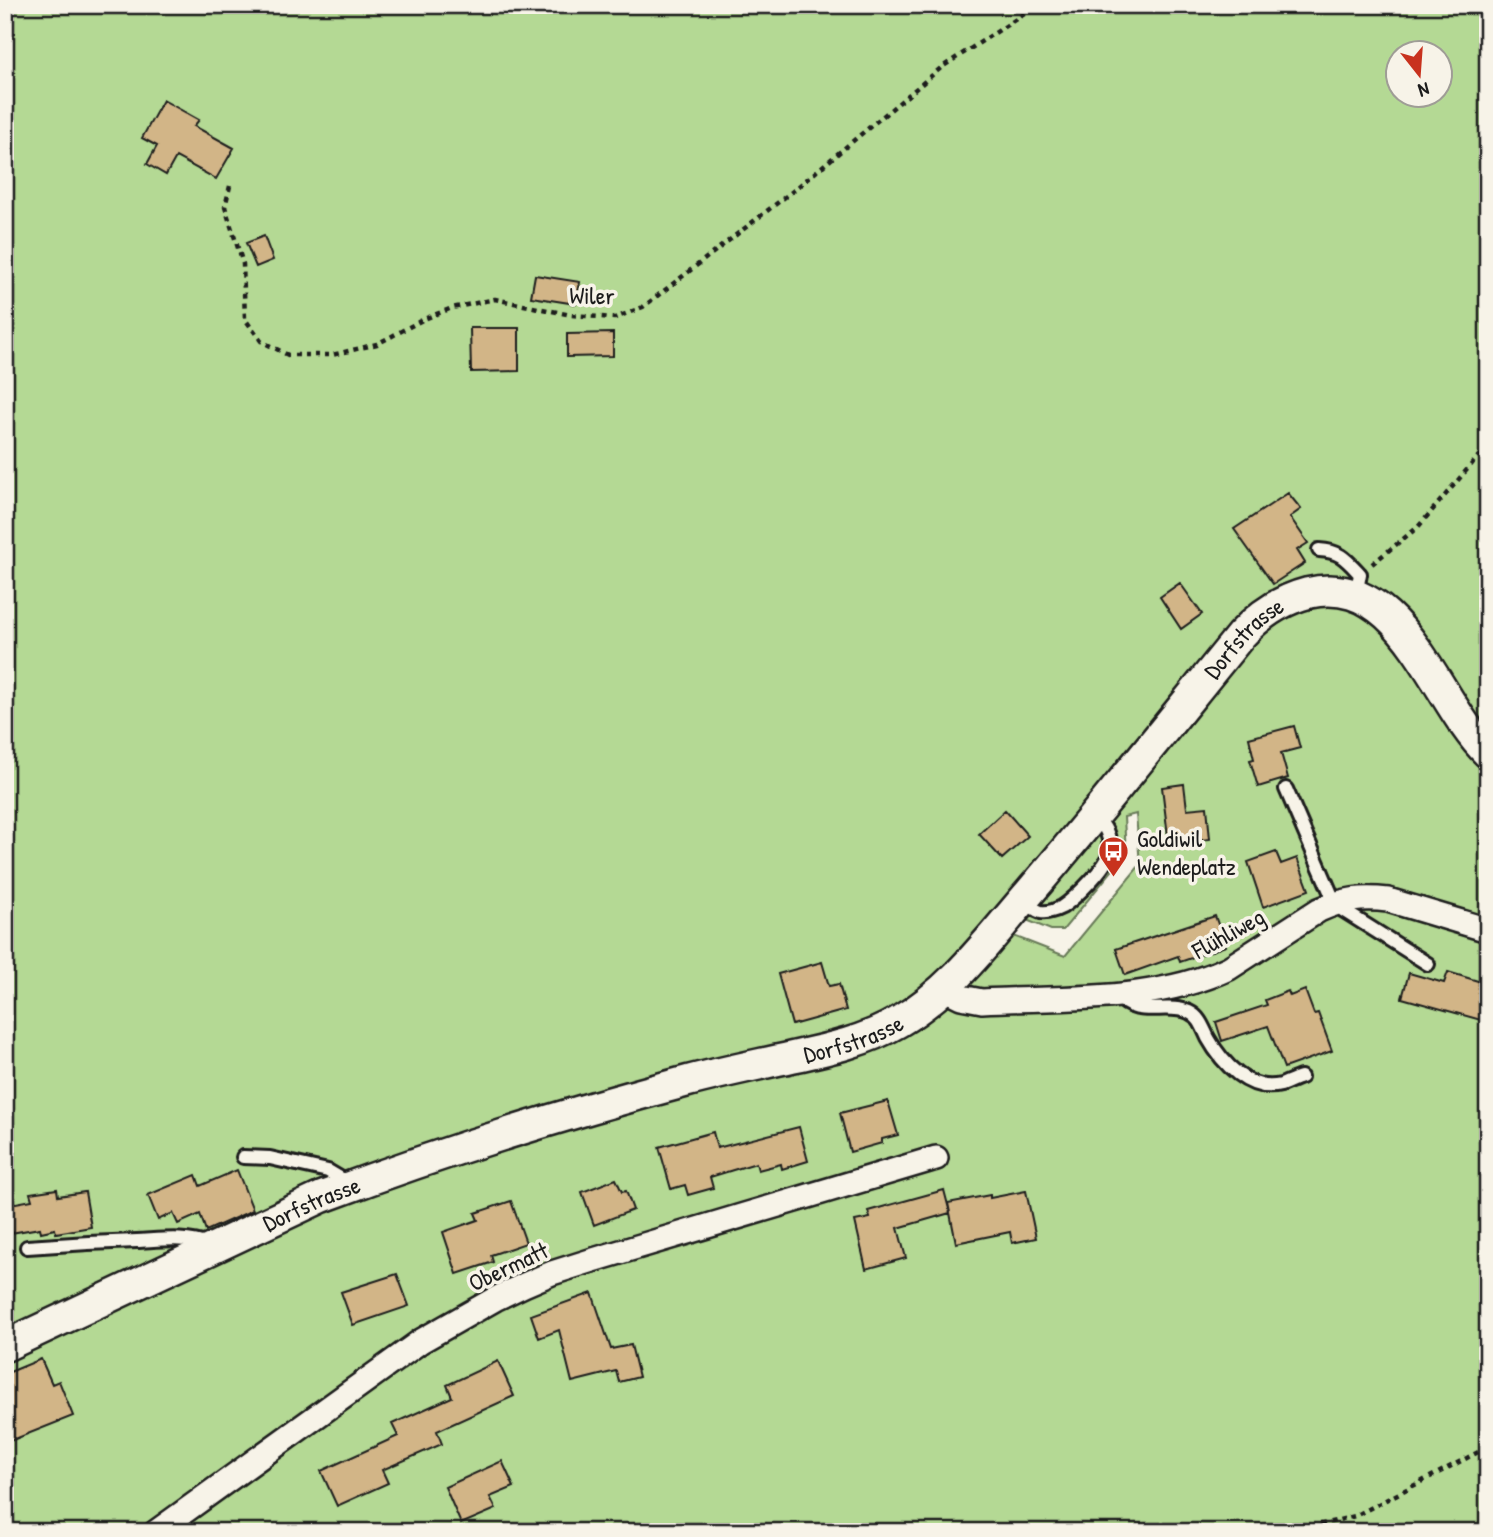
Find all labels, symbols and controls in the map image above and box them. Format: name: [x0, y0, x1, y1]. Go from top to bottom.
north arrow: [1384, 38, 1454, 108]
text: N: [1415, 76, 1433, 104]
street label: Wiler: [569, 279, 615, 311]
street label: Dorfstrasse: [1196, 589, 1289, 685]
place label: Goldiwil Wendeplatz: [1137, 822, 1236, 882]
bus stop icon: Goldiwil Wendeplatz: [1097, 835, 1131, 879]
street label: Flühliweg: [1185, 900, 1270, 966]
street label: Dorfstrasse: [801, 1006, 909, 1070]
street label: Dorfstrasse: [257, 1168, 365, 1239]
street label: Obermatt: [463, 1233, 554, 1298]

